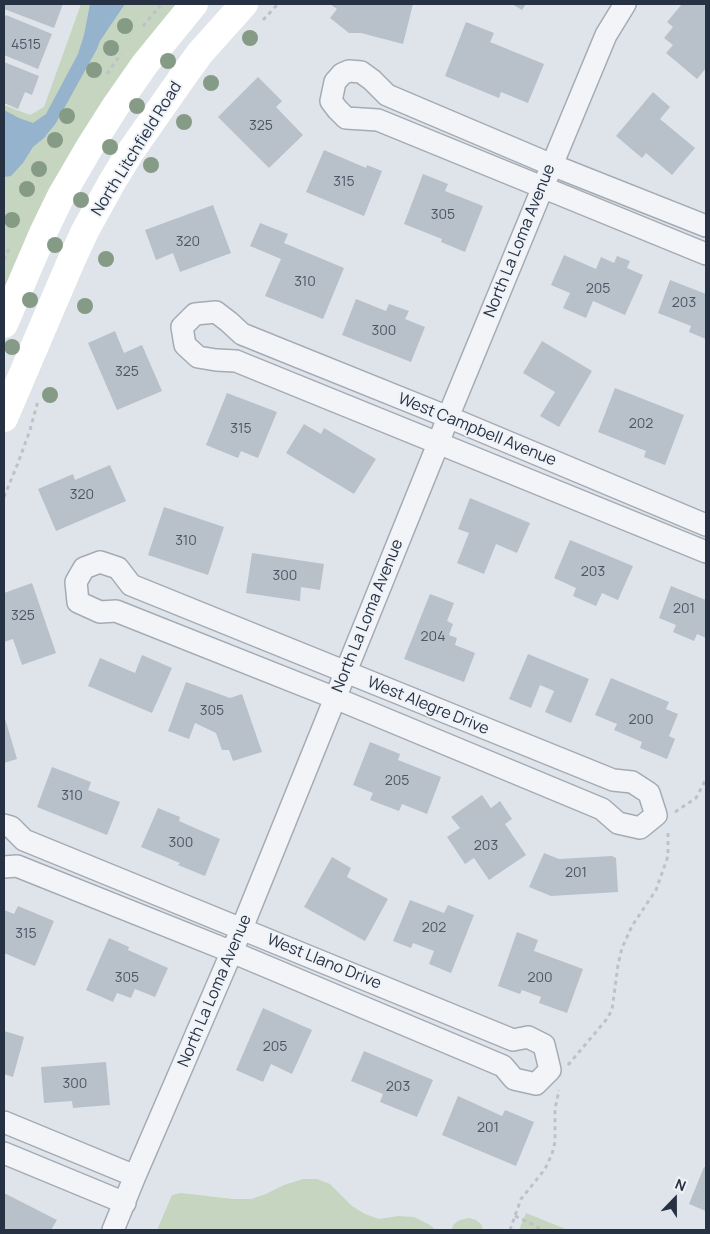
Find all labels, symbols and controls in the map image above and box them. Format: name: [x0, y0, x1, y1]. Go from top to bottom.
house number: 4515: [11, 37, 41, 53]
street label: North Litchfield Road: [88, 78, 186, 220]
house number: 325: [249, 118, 273, 134]
street label: North La Loma Avenue: [480, 162, 560, 320]
house number: 315: [333, 174, 355, 190]
house number: 305: [431, 207, 455, 223]
house number: 320: [176, 234, 200, 250]
house number: 310: [294, 274, 316, 290]
house number: 205: [586, 281, 610, 297]
house number: 203: [672, 295, 696, 311]
house number: 300: [372, 323, 396, 339]
house number: 325: [115, 364, 139, 380]
street label: West Campbell Avenue: [395, 389, 559, 471]
house number: 202: [629, 416, 653, 432]
house number: 315: [230, 421, 252, 437]
house number: 320: [70, 487, 94, 503]
house number: 310: [175, 533, 197, 549]
street label: North La Loma Avenue: [328, 537, 408, 695]
house number: 203: [581, 564, 605, 580]
house number: 300: [273, 568, 297, 584]
house number: 201: [673, 601, 695, 617]
house number: 325: [11, 608, 35, 624]
house number: 204: [421, 629, 445, 645]
street label: West Alegre Drive: [364, 673, 492, 739]
house number: 305: [200, 703, 224, 719]
house number: 200: [628, 712, 654, 728]
house number: 205: [385, 773, 409, 789]
house number: 310: [61, 788, 83, 804]
house number: 300: [169, 835, 193, 851]
house number: 203: [474, 838, 498, 854]
house number: 201: [565, 865, 587, 881]
street label: North La Loma Avenue: [174, 912, 256, 1070]
house number: 202: [422, 920, 446, 936]
house number: 315: [15, 926, 37, 942]
street label: West Llano Drive: [264, 930, 384, 994]
house number: 305: [115, 970, 139, 986]
house number: 200: [527, 970, 553, 986]
house number: 205: [263, 1039, 287, 1055]
house number: 300: [63, 1076, 87, 1092]
house number: 203: [386, 1079, 410, 1095]
house number: 201: [477, 1120, 499, 1136]
north arrow: [650, 1174, 700, 1224]
text: N: [673, 1174, 689, 1195]

